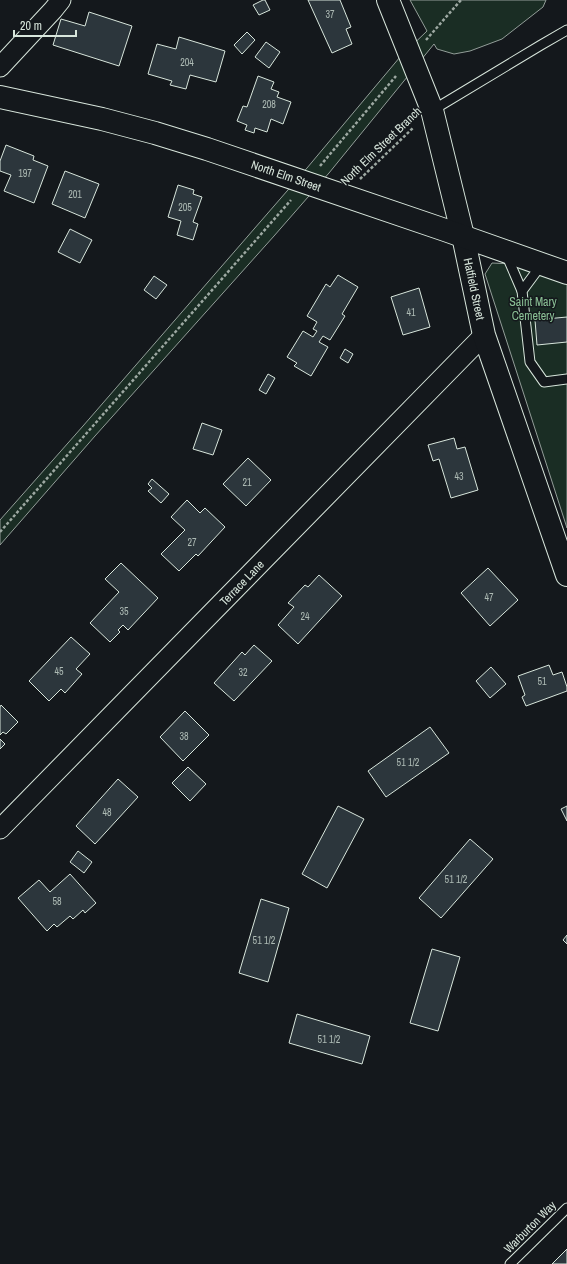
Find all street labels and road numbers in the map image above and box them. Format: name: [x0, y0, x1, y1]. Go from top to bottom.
street label: North Elm Street Branch: [337, 103, 425, 189]
street label: North Elm Street: [249, 157, 323, 195]
street label: Hatfield Street: [460, 257, 488, 322]
street label: Terrace Lane: [216, 557, 268, 609]
street label: Warburton Way: [500, 1197, 560, 1257]

